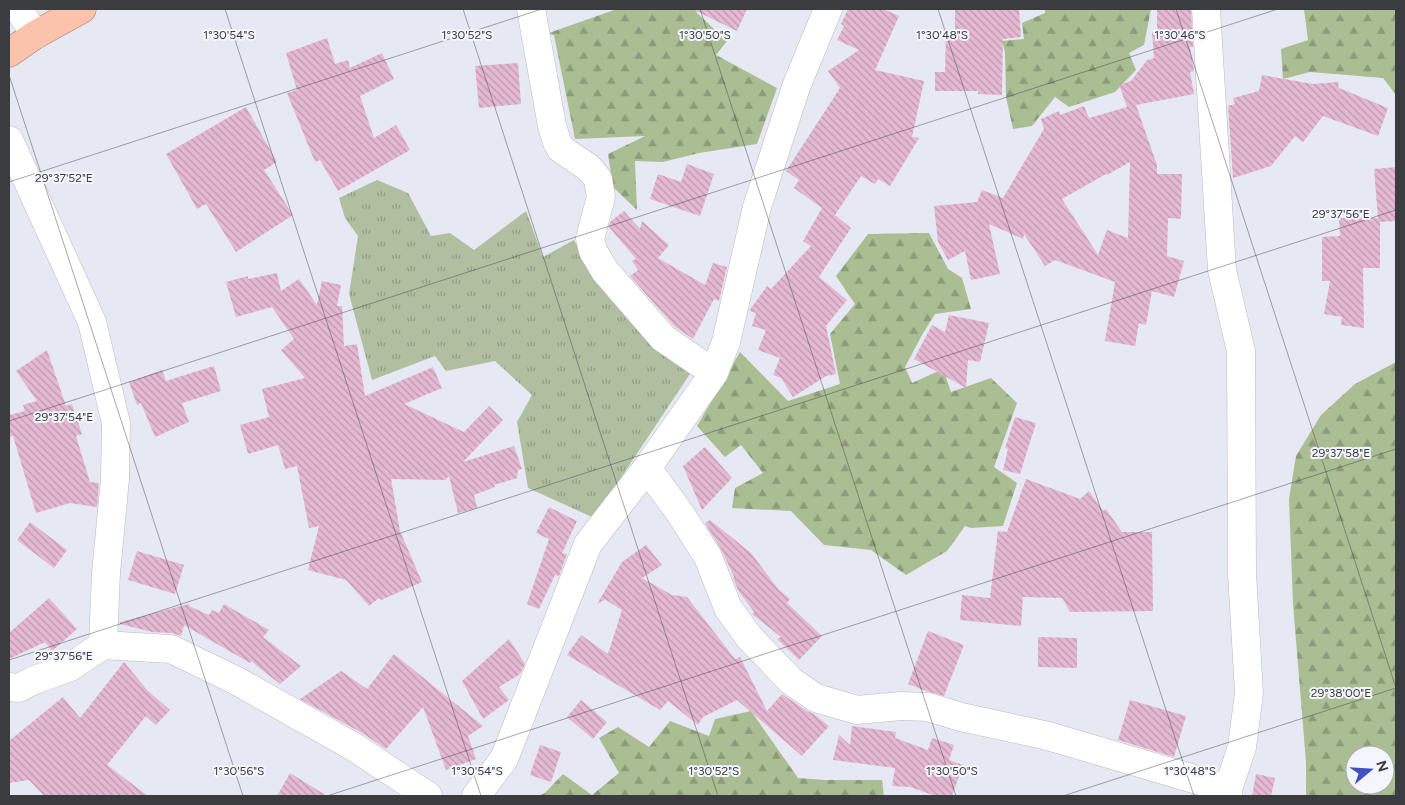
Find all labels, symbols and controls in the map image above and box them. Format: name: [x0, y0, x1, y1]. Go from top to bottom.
text: 1°30'54"S: [203, 28, 255, 42]
text: 1°30'52"S: [442, 28, 492, 42]
text: 1°30'50"S: [679, 28, 731, 42]
text: 1°30'48"S: [916, 28, 968, 42]
text: 1°30'46"S: [1154, 28, 1206, 42]
text: 29°37'52"E: [35, 171, 93, 185]
text: 29°37'56"E: [1312, 207, 1370, 221]
text: 29°37'54"E: [35, 410, 93, 424]
text: 29°37'58"E: [1312, 446, 1370, 460]
text: 29°37'56"E: [35, 649, 93, 663]
text: 29°38'00"E: [1311, 686, 1371, 700]
north arrow: [1345, 745, 1395, 795]
text: N: [1372, 758, 1392, 774]
text: 1°30'56"S: [214, 764, 264, 778]
text: 1°30'54"S: [451, 764, 503, 778]
text: 1°30'52"S: [689, 764, 739, 778]
text: 1°30'50"S: [926, 764, 978, 778]
text: 1°30'48"S: [1164, 764, 1216, 778]

